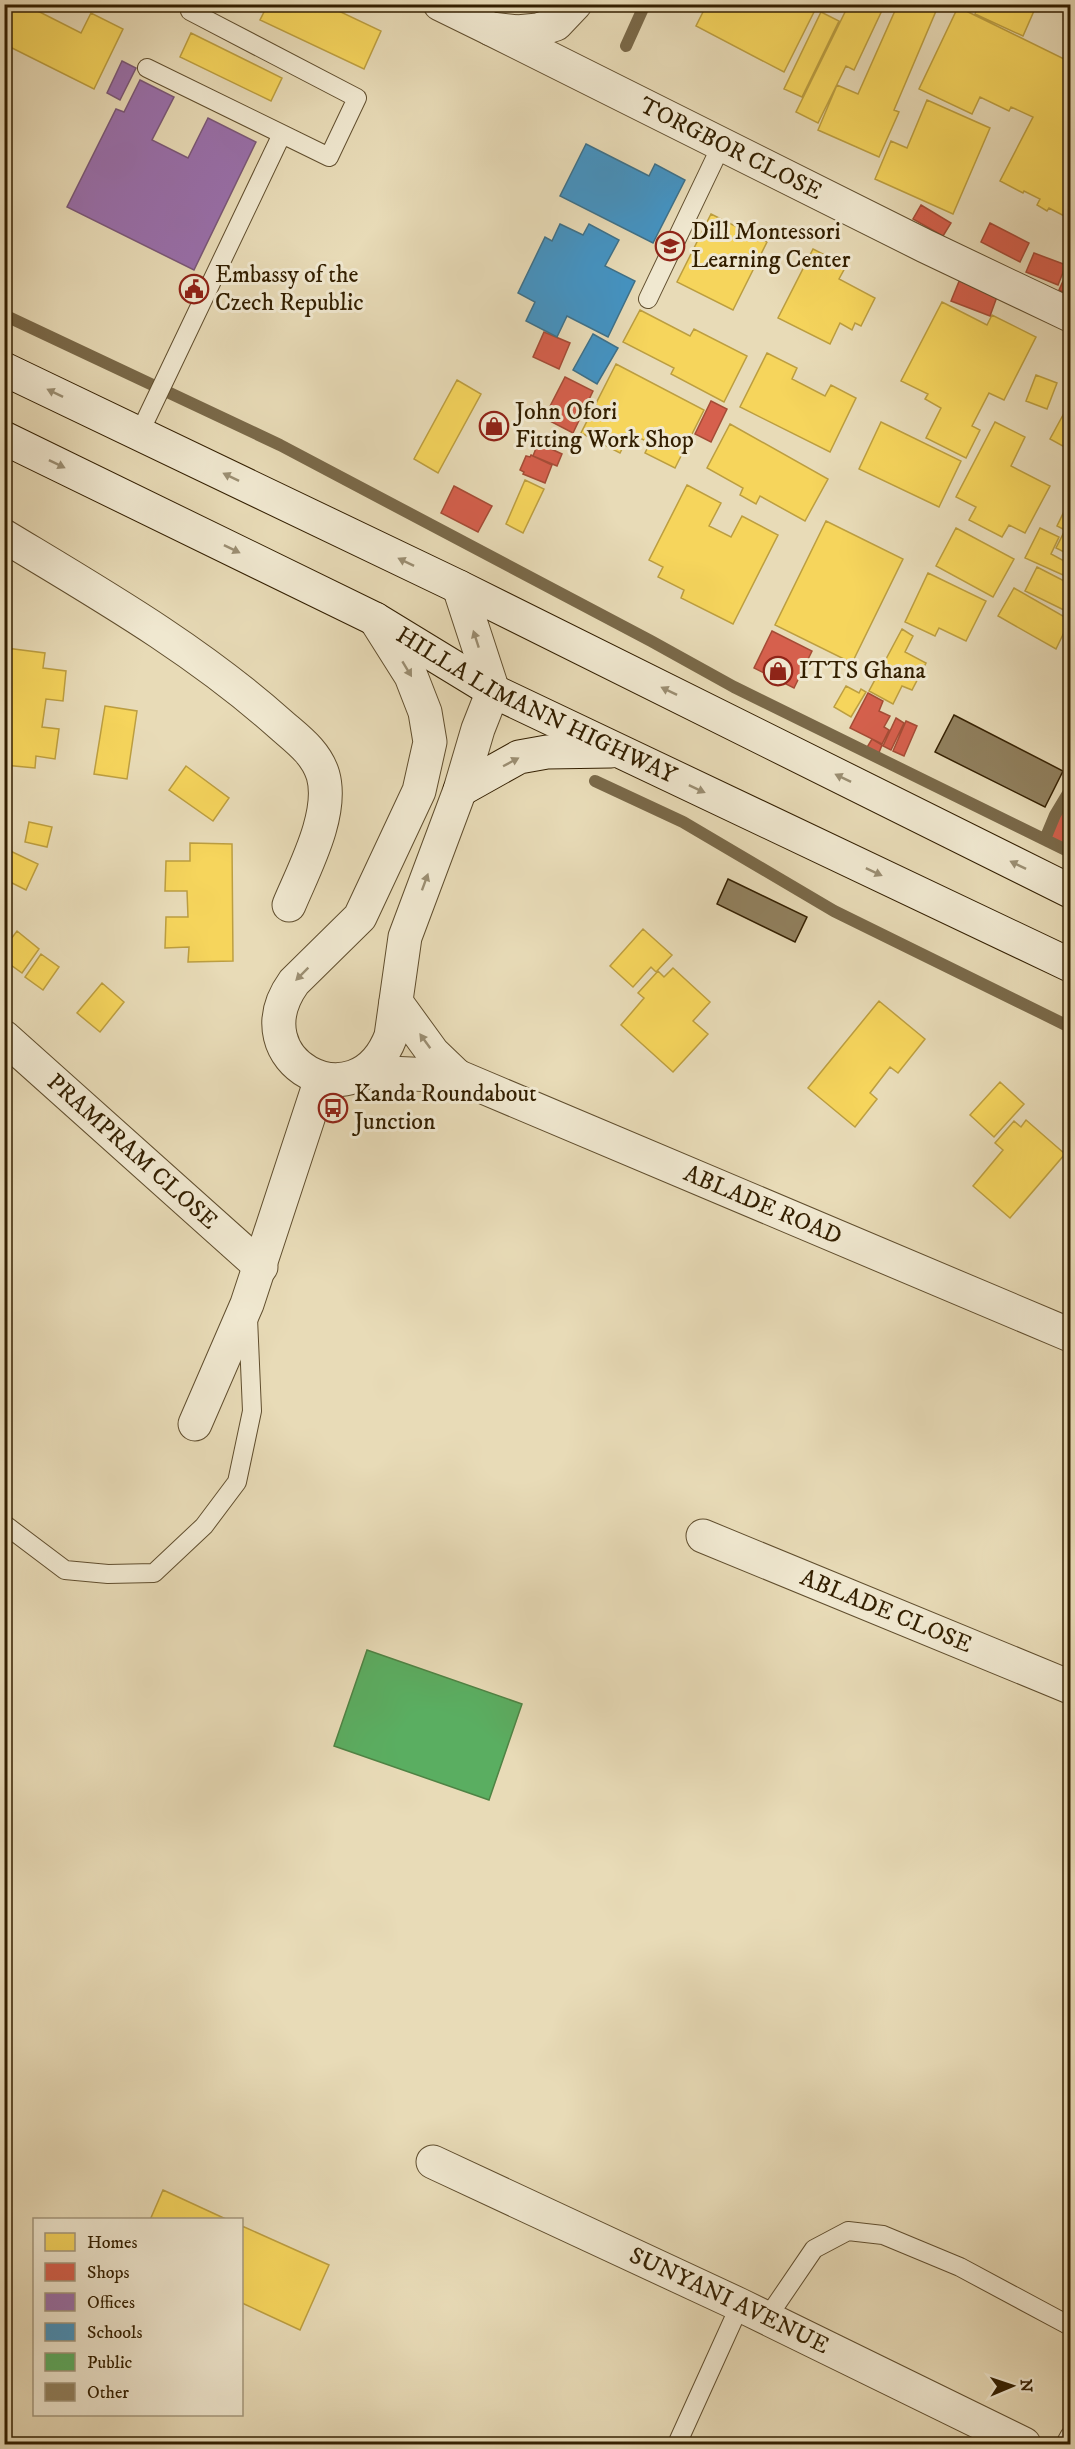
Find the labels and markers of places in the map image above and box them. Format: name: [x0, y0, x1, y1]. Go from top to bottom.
place label: Dill Montessori Learning Center: [691, 217, 850, 275]
school or university icon: Dill Montessori Learning Center: [654, 230, 686, 262]
place label: Embassy of the Czech Republic: [215, 260, 363, 318]
public building icon: Embassy of the Czech Republic: [178, 273, 210, 305]
place label: John Ofori Fitting Work Shop: [513, 397, 694, 455]
shop icon: John Ofori Fitting Work Shop: [478, 410, 510, 442]
shop icon: ITTS Ghana: [762, 655, 794, 687]
place label: ITTS Ghana: [799, 656, 927, 686]
place label: Kanda Roundabout Junction: [352, 1079, 537, 1137]
bus stop icon: Kanda Roundabout Junction: [317, 1092, 349, 1124]

